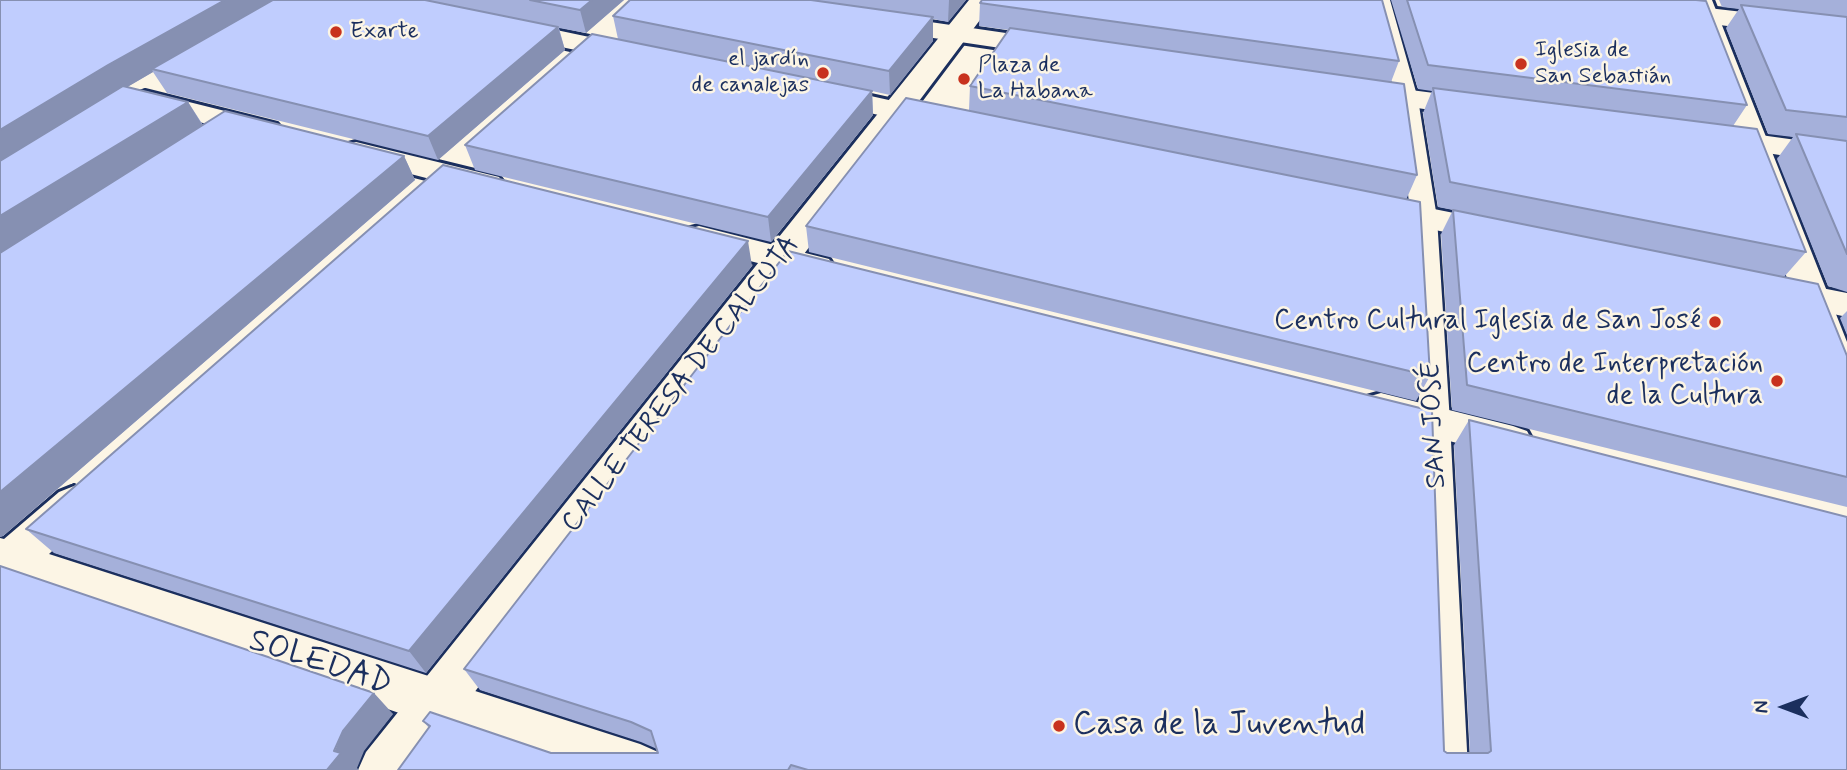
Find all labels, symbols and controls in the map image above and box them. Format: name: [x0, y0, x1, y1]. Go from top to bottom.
place label: Exarte: [350, 18, 419, 46]
marker: Exarte: [328, 24, 344, 40]
place label: Iglesia de San Sebastián: [1535, 37, 1671, 91]
place label: el jardín de canalejas: [692, 46, 809, 100]
place label: Plaza de La Habana: [978, 52, 1093, 106]
marker: Iglesia de San Sebastián: [1513, 56, 1529, 72]
marker: el jardín de canalejas: [815, 65, 831, 81]
marker: Plaza de La Habana: [956, 71, 972, 87]
street label: CALLE TERESA DE CALCUTA: [556, 230, 808, 540]
place label: Centro Cultural Iglesia de San José: [1274, 305, 1701, 339]
marker: Centro Cultural Iglesia de San José: [1707, 314, 1723, 330]
place label: Centro de Interpretación de la Cultura: [1466, 348, 1763, 414]
street label: SAN JOSÉ: [1415, 361, 1455, 489]
marker: Centro de Interpretación de la Cultura: [1769, 373, 1785, 389]
street label: SOLEDAD: [244, 622, 396, 706]
north arrow: [1749, 672, 1819, 742]
text: N: [1750, 701, 1775, 713]
place label: Casa de la Juventud: [1073, 706, 1365, 746]
marker: Casa de la Juventud: [1051, 718, 1067, 734]

